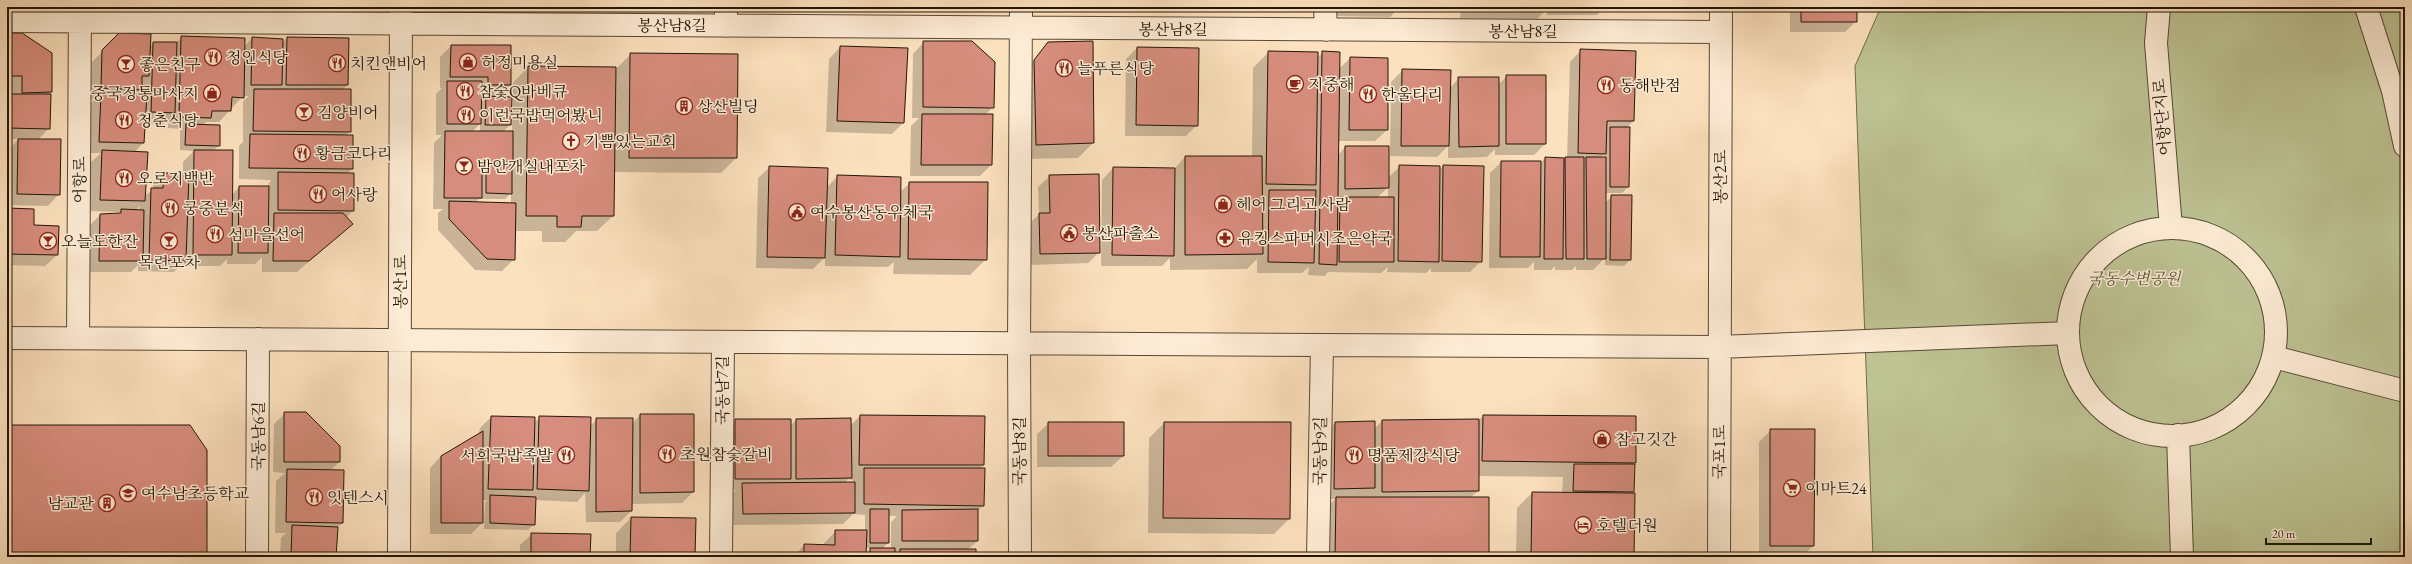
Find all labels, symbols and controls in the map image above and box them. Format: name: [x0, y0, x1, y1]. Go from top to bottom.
street label: 봉산남8길: [637, 15, 707, 36]
street label: 봉산남8길: [1138, 19, 1208, 40]
street label: 봉산남8길: [1488, 21, 1558, 42]
restaurant icon: 청인식당: [203, 47, 223, 67]
place label: 청인식당: [226, 47, 288, 68]
shop icon: 허정미용실: [458, 52, 478, 72]
place label: 허정미용실: [481, 52, 558, 73]
restaurant icon: 치킨앤비어: [327, 53, 347, 73]
place label: 치킨앤비어: [350, 53, 427, 74]
bar icon: 좋은친구: [116, 54, 136, 74]
place label: 좋은친구: [139, 54, 201, 75]
restaurant icon: 늘푸른식당: [1054, 58, 1074, 78]
place label: 늘푸른식당: [1077, 58, 1155, 79]
cafe icon: 지중해: [1285, 74, 1305, 94]
place label: 지중해: [1308, 74, 1354, 95]
restaurant icon: 동해반점: [1596, 75, 1616, 95]
place label: 동해반점: [1619, 75, 1681, 96]
street label: 어항단지로: [2148, 77, 2176, 156]
restaurant icon: 참숯Q바베큐: [455, 81, 475, 101]
place label: 참숯Q바베큐: [478, 81, 568, 102]
place label: 중국정통마사지: [91, 83, 199, 104]
shop icon: 중국정통마사지: [202, 83, 222, 103]
restaurant icon: 한울타리: [1358, 84, 1378, 104]
place label: 한울타리: [1381, 84, 1443, 105]
building icon: 상산빌딩: [674, 96, 694, 116]
place label: 상산빌딩: [697, 96, 759, 117]
bar icon: 김양비어: [294, 102, 314, 122]
place label: 김양비어: [317, 102, 379, 123]
restaurant icon: 이런국밥먹어봤니: [456, 105, 476, 125]
place label: 이런국밥먹어봤니: [479, 105, 603, 126]
restaurant icon: 청춘식당: [114, 110, 134, 130]
place label: 청춘식당: [137, 110, 199, 131]
church icon: 기쁨있는교회: [561, 131, 581, 151]
place label: 기쁨있는교회: [584, 131, 677, 152]
restaurant icon: 황금코다리: [292, 143, 312, 163]
place label: 황금코다리: [315, 143, 392, 164]
street label: 봉산2로: [1710, 149, 1731, 204]
street label: 어항로: [69, 156, 90, 203]
bar icon: 밤안개실내포차: [454, 156, 474, 176]
place label: 밤안개실내포차: [477, 156, 586, 177]
restaurant icon: 오로지백반: [114, 168, 134, 188]
place label: 오로지백반: [137, 168, 215, 189]
restaurant icon: 어사랑: [308, 184, 328, 204]
place label: 어사랑: [331, 184, 378, 205]
shop icon: 헤어 그리고 사람: [1213, 194, 1233, 214]
place label: 헤어 그리고 사람: [1236, 194, 1351, 215]
restaurant icon: 궁중분식: [160, 198, 180, 218]
place label: 궁중분식: [183, 198, 245, 219]
public building icon: 여수봉산동우체국: [787, 202, 807, 222]
place label: 여수봉산동우체국: [810, 202, 934, 223]
public building icon: 봉산파출소: [1059, 223, 1079, 243]
place label: 봉산파출소: [1082, 223, 1159, 244]
restaurant icon: 섬마을선어: [205, 224, 225, 244]
place label: 섬마을선어: [228, 224, 305, 245]
pharmacy icon: 유킹스파머시조은약국: [1215, 228, 1235, 248]
place label: 유킹스파머시조은약국: [1238, 228, 1393, 249]
bar icon: 오늘도한잔: [38, 231, 58, 251]
place label: 오늘도한잔: [61, 231, 139, 252]
bar icon: 목련포차: [159, 231, 179, 251]
place label: 목련포차: [138, 252, 200, 273]
street label: 봉산1로: [390, 254, 411, 309]
park label: 국동수변공원: [2088, 268, 2182, 289]
street label: 국동남7길: [712, 355, 733, 425]
street label: 국동남6길: [248, 401, 269, 471]
street label: 국동남8길: [1009, 416, 1030, 486]
street label: 국동남9길: [1309, 416, 1331, 486]
street label: 국포1로: [1709, 424, 1730, 479]
shop icon: 참고깃간: [1592, 429, 1612, 449]
place label: 참고깃간: [1615, 429, 1677, 450]
restaurant icon: 초원참숯갈비: [657, 444, 677, 464]
place label: 초원참숯갈비: [680, 444, 773, 465]
place label: 서희국밥족발: [460, 445, 554, 466]
restaurant icon: 서희국밥족발: [556, 445, 576, 465]
restaurant icon: 명품제강식당: [1344, 445, 1364, 465]
place label: 명품제강식당: [1367, 445, 1460, 466]
supermarket icon: 이마트24: [1782, 478, 1802, 498]
place label: 이마트24: [1805, 478, 1867, 499]
school or university icon: 여수남초등학교: [118, 483, 138, 503]
place label: 여수남초등학교: [141, 483, 249, 504]
restaurant icon: 잇텐스시: [304, 487, 324, 507]
place label: 잇텐스시: [327, 487, 389, 508]
place label: 남교관: [48, 493, 95, 514]
building icon: 남교관: [97, 493, 117, 513]
hotel icon: 호텔더원: [1573, 515, 1593, 535]
place label: 호텔더원: [1596, 515, 1658, 536]
scale bar: [2266, 520, 2371, 546]
text: 20 m: [2272, 526, 2296, 542]

